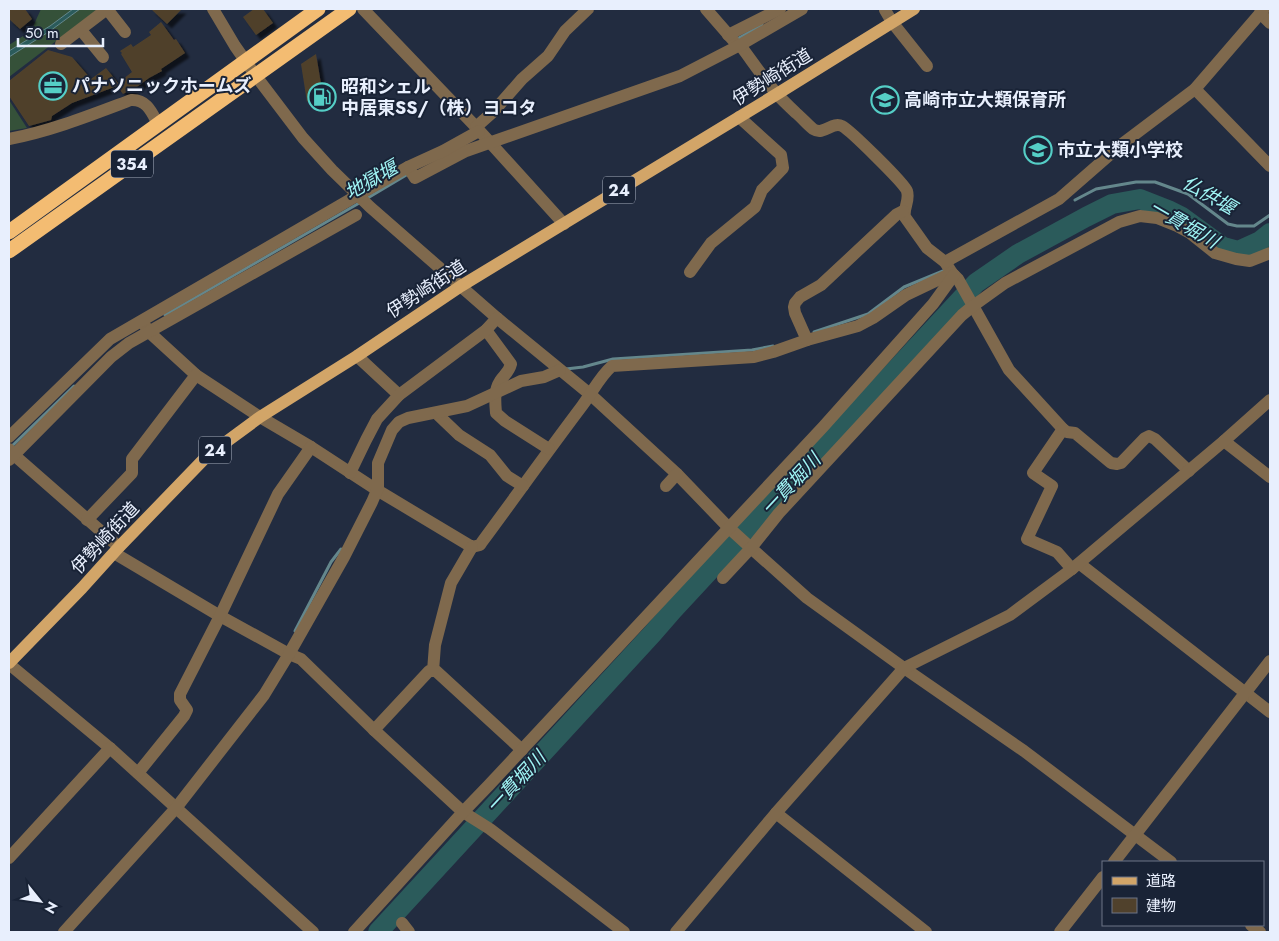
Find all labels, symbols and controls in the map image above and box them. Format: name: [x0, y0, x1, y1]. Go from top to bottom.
scale bar: [18, 15, 102, 47]
text: 50 m: [25, 22, 59, 44]
street label: 伊勢崎街道: [727, 42, 817, 112]
office icon: パナソニックホームズ: [38, 71, 68, 101]
place label: パナソニックホームズ: [72, 73, 251, 99]
place label: 昭和シェル 中居東SS/（株）ヨコタ: [341, 74, 536, 121]
fuel station icon: 昭和シェル 中居東SS/（株）ヨコタ: [307, 82, 337, 112]
school or university icon: 高崎市立大類保育所: [870, 85, 900, 115]
place label: 高崎市立大類保育所: [904, 87, 1066, 113]
school or university icon: 市立大類小学校: [1023, 135, 1053, 165]
place label: 市立大類小学校: [1057, 137, 1183, 163]
road number: 354: [111, 150, 153, 178]
water label: 地獄堰: [340, 153, 405, 206]
water label: 仏供堰: [1178, 169, 1243, 222]
road number: 24: [603, 176, 635, 204]
water label: 一貫堀川: [1144, 193, 1225, 256]
street label: 伊勢崎街道: [381, 254, 471, 324]
road number: 24: [199, 436, 231, 464]
water label: 一貫堀川: [755, 446, 828, 521]
street label: 伊勢崎街道: [65, 496, 145, 580]
water label: 一貫堀川: [480, 744, 553, 819]
legend: [1102, 861, 1264, 926]
text: 道路: [1146, 870, 1176, 892]
north arrow: [15, 876, 65, 926]
text: 建物: [1146, 895, 1176, 917]
text: N: [40, 898, 63, 917]

